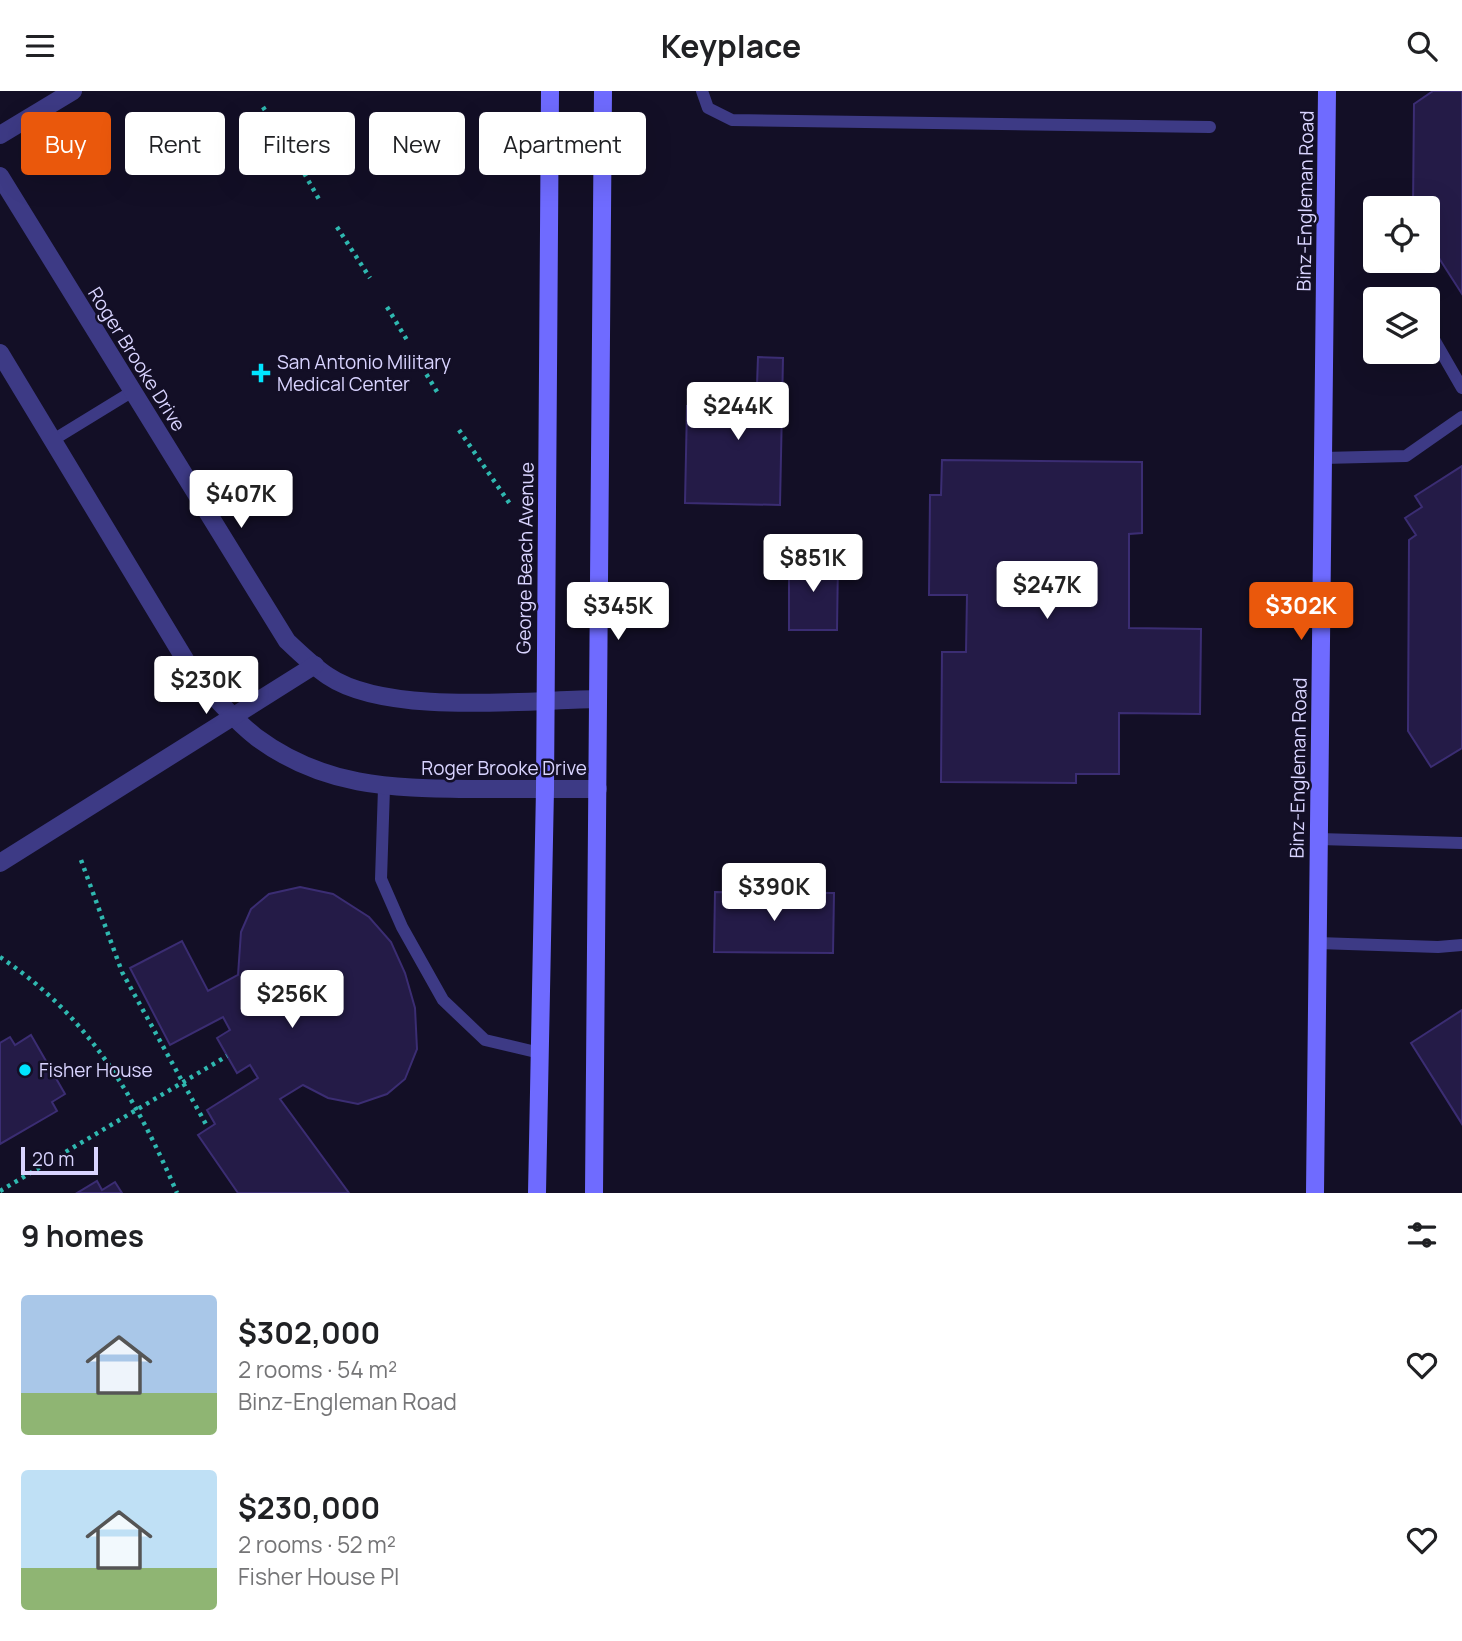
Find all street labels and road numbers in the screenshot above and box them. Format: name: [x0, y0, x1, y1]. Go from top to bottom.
street label: Binz-Engleman Road: [1290, 110, 1320, 292]
street label: Roger Brooke Drive: [82, 282, 192, 436]
street label: George Beach Avenue: [510, 462, 540, 654]
street label: Binz-Engleman Road: [1283, 677, 1313, 859]
street label: Roger Brooke Drive: [421, 755, 587, 781]

